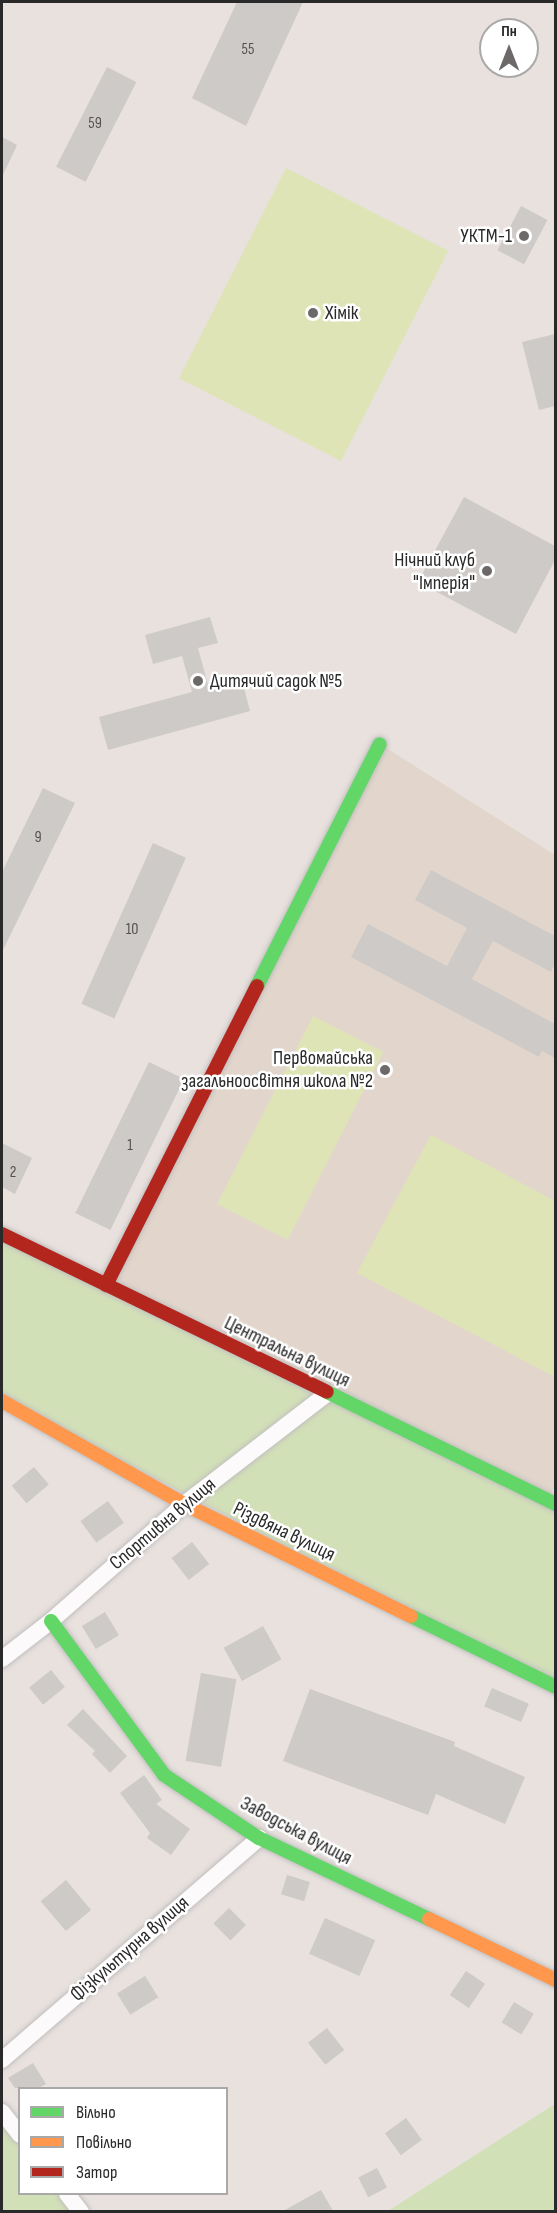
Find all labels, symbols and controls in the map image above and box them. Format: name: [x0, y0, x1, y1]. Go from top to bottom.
north arrow: [479, 18, 539, 78]
text: Пн: [501, 22, 517, 41]
house number: 55: [242, 40, 254, 60]
house number: 59: [88, 114, 102, 134]
place label: УКТМ-1: [460, 224, 512, 248]
marker: УКТМ-1: [517, 229, 531, 243]
place label: Хімік: [325, 301, 358, 325]
marker: Хімік: [306, 306, 320, 320]
place label: Нічний клуб "Імперія": [394, 548, 475, 595]
marker: Нічний клуб "Імперія": [480, 564, 494, 578]
place label: Дитячий садок №5: [210, 669, 342, 693]
marker: Дитячий садок №5: [191, 674, 205, 688]
house number: 9: [34, 828, 42, 848]
house number: 10: [126, 920, 138, 940]
place label: Первомайська загальноосвітня школа №2: [181, 1046, 373, 1093]
marker: Первомайська загальноосвітня школа №2: [378, 1063, 392, 1077]
house number: 1: [127, 1136, 133, 1156]
house number: 2: [10, 1163, 16, 1183]
street label: Центральна вулиця: [220, 1311, 354, 1393]
street label: Спортивна вулиця: [105, 1473, 221, 1575]
street label: Різдвяна вулиця: [229, 1497, 339, 1567]
street label: Заводська вулиця: [236, 1791, 356, 1871]
street label: Фізкультурна вулиця: [66, 1891, 194, 2007]
legend: [18, 2087, 228, 2195]
text: Вільно: [76, 2102, 116, 2123]
text: Повільно: [76, 2132, 132, 2153]
text: Затор: [76, 2162, 117, 2183]

